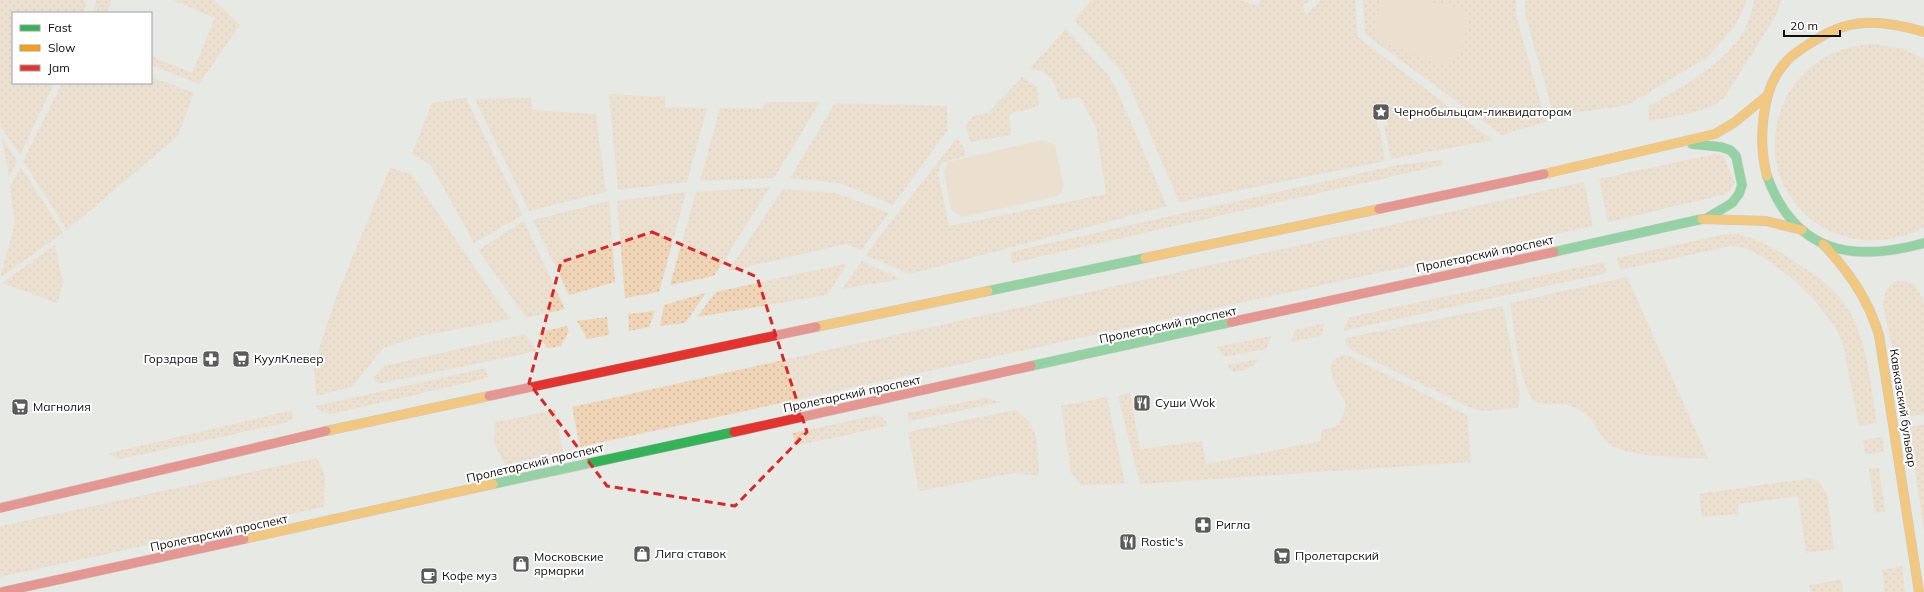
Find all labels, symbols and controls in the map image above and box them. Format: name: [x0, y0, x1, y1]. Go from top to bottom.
legend: [12, 12, 152, 84]
scale bar: [1784, 12, 1840, 38]
text: 20 m: [1790, 18, 1818, 33]
text: Fast: [48, 20, 72, 35]
text: Slow: [48, 40, 76, 55]
text: Jam: [48, 60, 70, 75]
place icon: Чернобыльцам-ликвидаторам: [1371, 102, 1391, 122]
place label: Чернобыльцам-ликвидаторам: [1394, 104, 1572, 119]
street label: Пролетарский проспект: [1415, 231, 1556, 275]
street label: Пролетарский проспект: [1098, 302, 1239, 346]
street label: Кавказский бульвар: [1887, 348, 1920, 468]
pharmacy icon: Горздрав: [201, 349, 221, 369]
supermarket icon: КуулКлевер: [231, 349, 251, 369]
place label: Горздрав: [144, 351, 198, 366]
place label: КуулКлевер: [254, 351, 324, 366]
street label: Пролетарский проспект: [782, 371, 923, 415]
restaurant icon: Суши Wok: [1132, 393, 1152, 413]
place label: Суши Wok: [1155, 395, 1216, 410]
supermarket icon: Магнолия: [10, 397, 30, 417]
place label: Магнолия: [33, 399, 91, 414]
street label: Пролетарский проспект: [465, 439, 605, 486]
street label: Пролетарский проспект: [149, 510, 290, 554]
pharmacy icon: Ригла: [1193, 515, 1213, 535]
place label: Ригла: [1216, 517, 1250, 532]
restaurant icon: Rostic's: [1118, 532, 1138, 552]
place label: Rostic's: [1141, 534, 1184, 549]
shop icon: Лига ставок: [632, 544, 652, 564]
place label: Лига ставок: [655, 546, 727, 561]
supermarket icon: Пролетарский: [1272, 546, 1292, 566]
place label: Пролетарский: [1295, 548, 1379, 563]
place label: Московские ярмарки: [534, 549, 604, 578]
shop icon: Московские ярмарки: [511, 554, 531, 574]
cafe icon: Кофе муз: [419, 566, 439, 586]
place label: Кофе муз: [442, 568, 497, 583]

